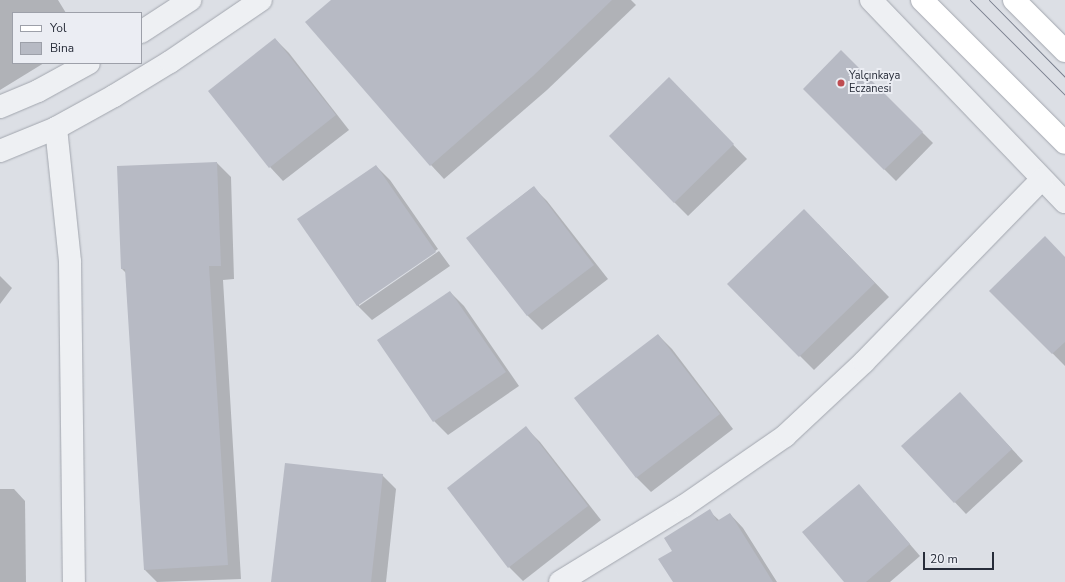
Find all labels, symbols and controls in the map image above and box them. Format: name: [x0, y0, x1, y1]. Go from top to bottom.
legend: [12, 12, 142, 64]
text: Yol: [50, 20, 66, 36]
text: Bina: [50, 40, 74, 56]
place label: Yalçınkaya Eczanesi: [849, 70, 900, 96]
marker: Yalçınkaya Eczanesi: [836, 78, 846, 88]
scale bar: [925, 544, 996, 570]
text: 20 m: [930, 551, 958, 567]

